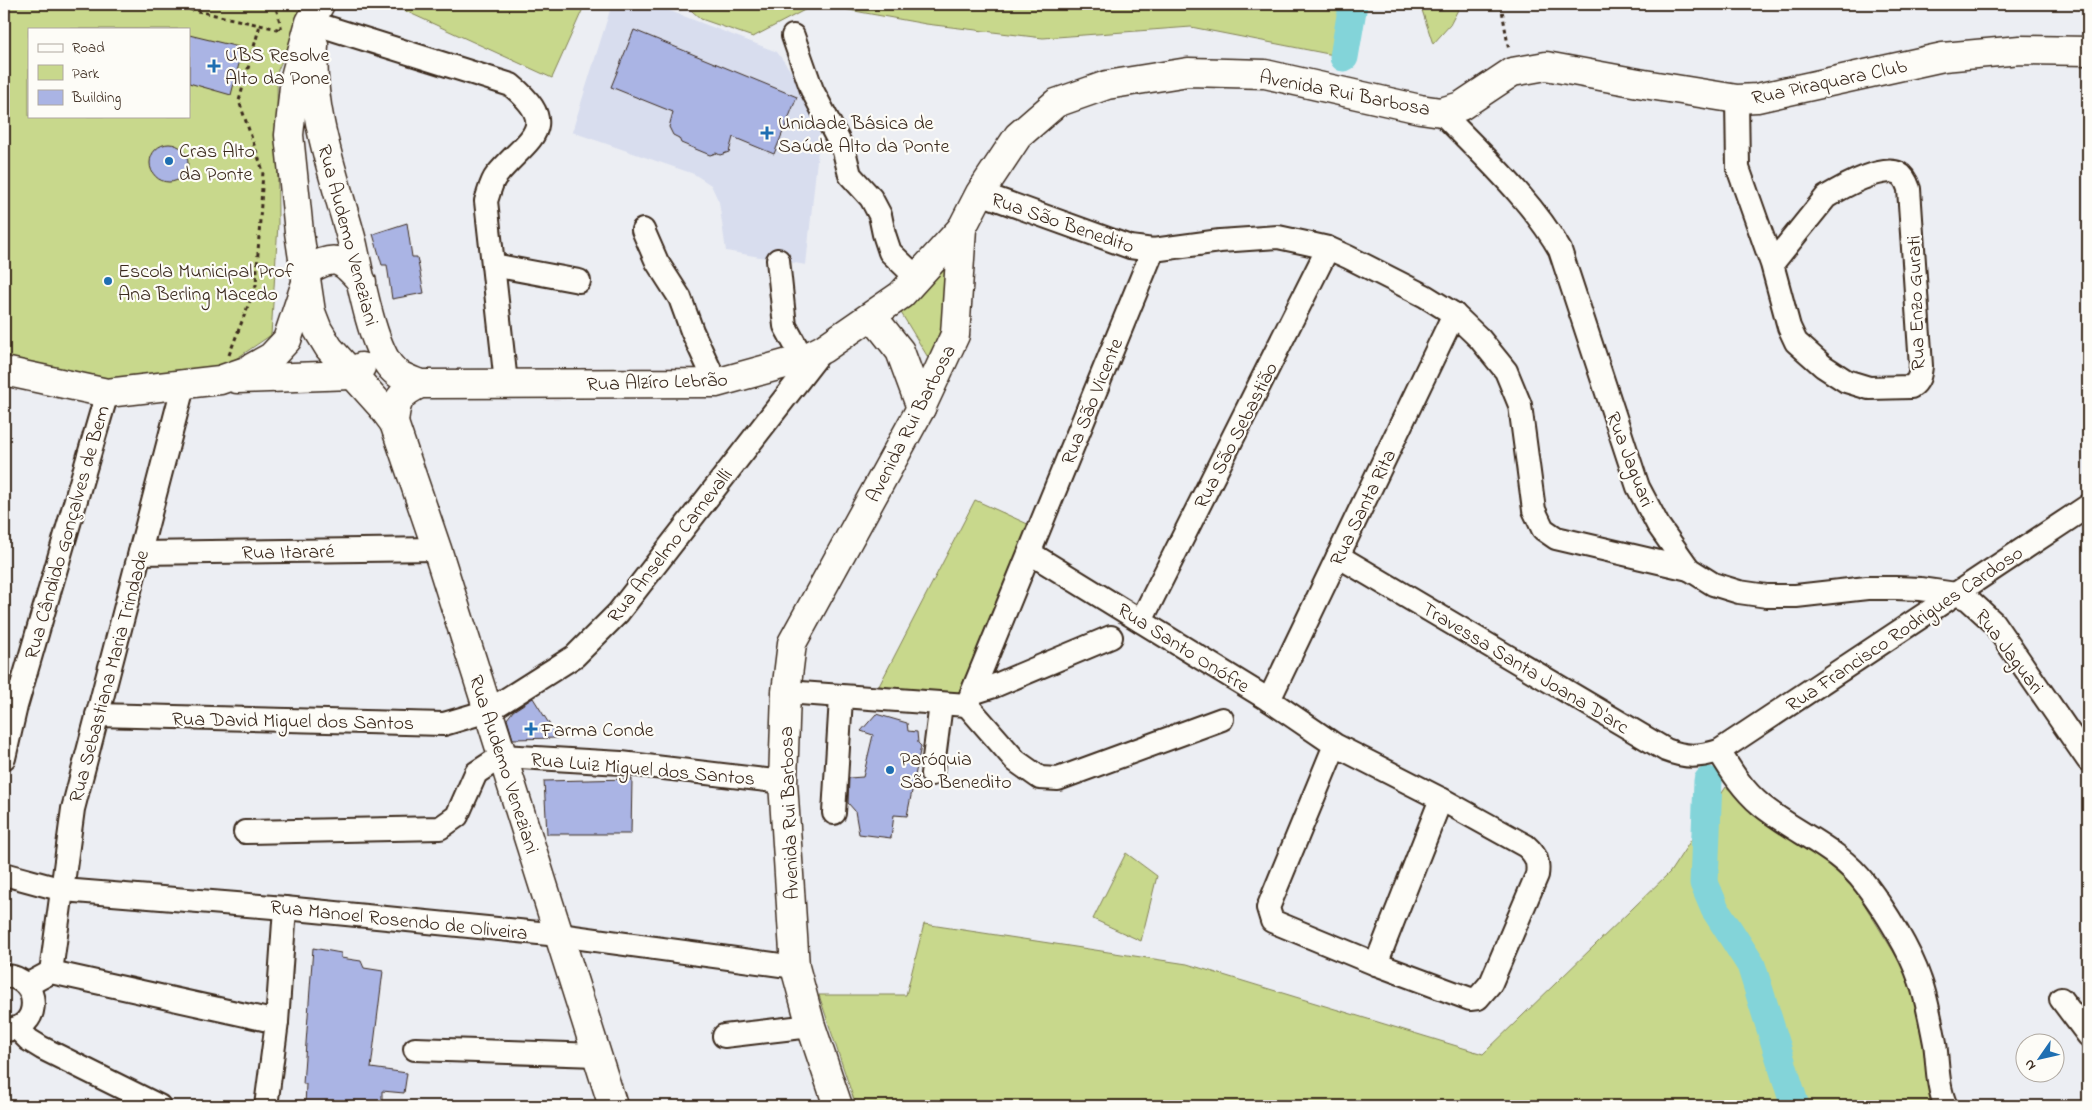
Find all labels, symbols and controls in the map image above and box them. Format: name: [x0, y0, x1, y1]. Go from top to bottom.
legend: [28, 28, 190, 118]
text: Road: [72, 37, 105, 59]
place label: UBS Resolve Alto da Pone: [225, 42, 330, 94]
street label: Rua Piraquara Club: [1749, 53, 1910, 114]
marker: UBS Resolve Alto da Pone: [207, 59, 221, 73]
text: Park: [72, 63, 100, 85]
street label: Avenida Rui Barbosa: [1257, 64, 1432, 125]
text: Building: [71, 87, 121, 110]
place label: Unidade Básica de Saúde Alto da Ponte: [778, 110, 949, 162]
marker: Unidade Básica de Saúde Alto da Ponte: [760, 126, 774, 140]
place label: Cras Alto da Ponte: [179, 138, 255, 190]
street label: Rua Audemo Veneziani: [308, 142, 385, 329]
marker: Cras Alto da Ponte: [163, 155, 175, 167]
street label: Rua São Benedito: [987, 186, 1138, 262]
street label: Rua Enzo Gurati: [1901, 235, 1934, 371]
place label: Escola Municipal Prof Ana Berling Macedo: [118, 258, 295, 311]
marker: Escola Municipal Prof Ana Berling Macedo: [102, 275, 114, 287]
street label: Rua São Vicente: [1055, 334, 1132, 469]
street label: Avenida Rui Barbosa: [860, 340, 965, 508]
street label: Rua São Sebastião: [1188, 358, 1287, 514]
street label: Rua Alzíro Lebrão: [586, 367, 728, 400]
street label: Rua Cândido Gonçalves de Bem: [18, 402, 119, 663]
street label: Rua Jaguari: [1596, 408, 1660, 512]
street label: Rua Santa Rita: [1323, 445, 1405, 571]
street label: Rua Anselmo Carnevalli: [601, 463, 741, 630]
street label: Rua Itararé: [241, 538, 335, 569]
street label: Rua Francisco Rodrigues Cardoso: [1781, 540, 2030, 721]
street label: Rua Sebastiana Maria Trindade: [63, 547, 158, 806]
street label: Travessa Santa Joana D'arc: [1416, 596, 1634, 743]
street label: Rua Santo Onófre: [1111, 597, 1254, 701]
street label: Rua Jaguari: [1966, 604, 2050, 702]
street label: Rua Audemo Veneziani: [460, 672, 545, 858]
street label: Rua David Miguel dos Santos: [172, 706, 414, 740]
place label: Farma Conde: [540, 717, 654, 746]
marker: Farma Conde: [525, 723, 537, 735]
street label: Avenida Rui Barbosa: [773, 726, 808, 900]
street label: Rua Luiz Miguel dos Santos: [529, 746, 756, 796]
place label: Paróquia São Benedito: [900, 746, 1012, 798]
marker: Paróquia São Benedito: [884, 764, 896, 776]
street label: Rua Manoel Rosendo de Oliveira: [268, 894, 529, 949]
north arrow: [2014, 1032, 2064, 1082]
text: N: [2019, 1055, 2042, 1074]

